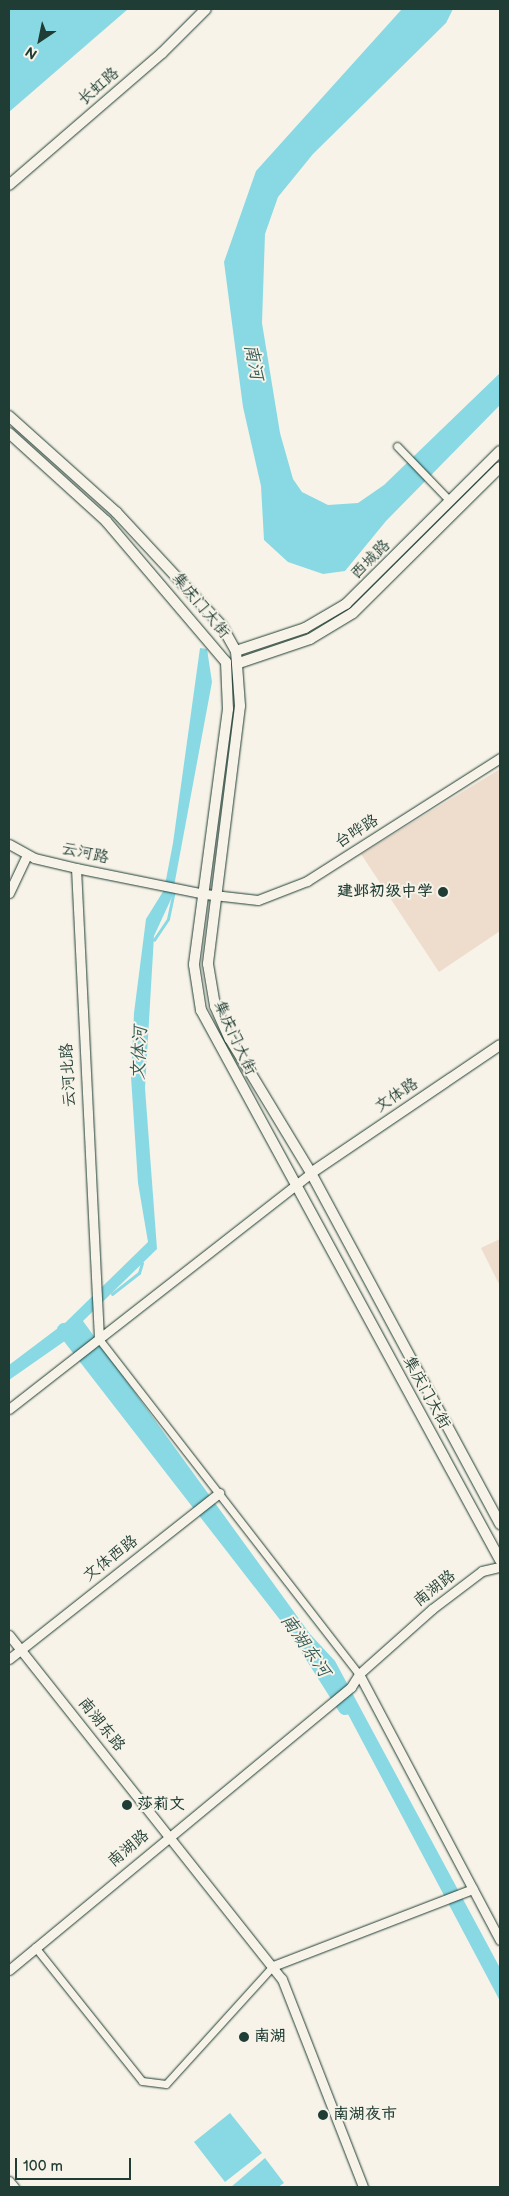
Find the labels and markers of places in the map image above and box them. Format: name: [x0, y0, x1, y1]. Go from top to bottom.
place label: 建邺初级中学: [337, 882, 433, 902]
marker: 建邺初级中学: [437, 886, 449, 898]
place label: 莎莉文: [137, 1795, 185, 1815]
marker: 莎莉文: [121, 1799, 133, 1811]
place label: 南湖: [254, 2027, 286, 2047]
marker: 南湖: [238, 2031, 250, 2043]
place label: 南湖夜市: [333, 2105, 397, 2125]
marker: 南湖夜市: [317, 2109, 329, 2121]

